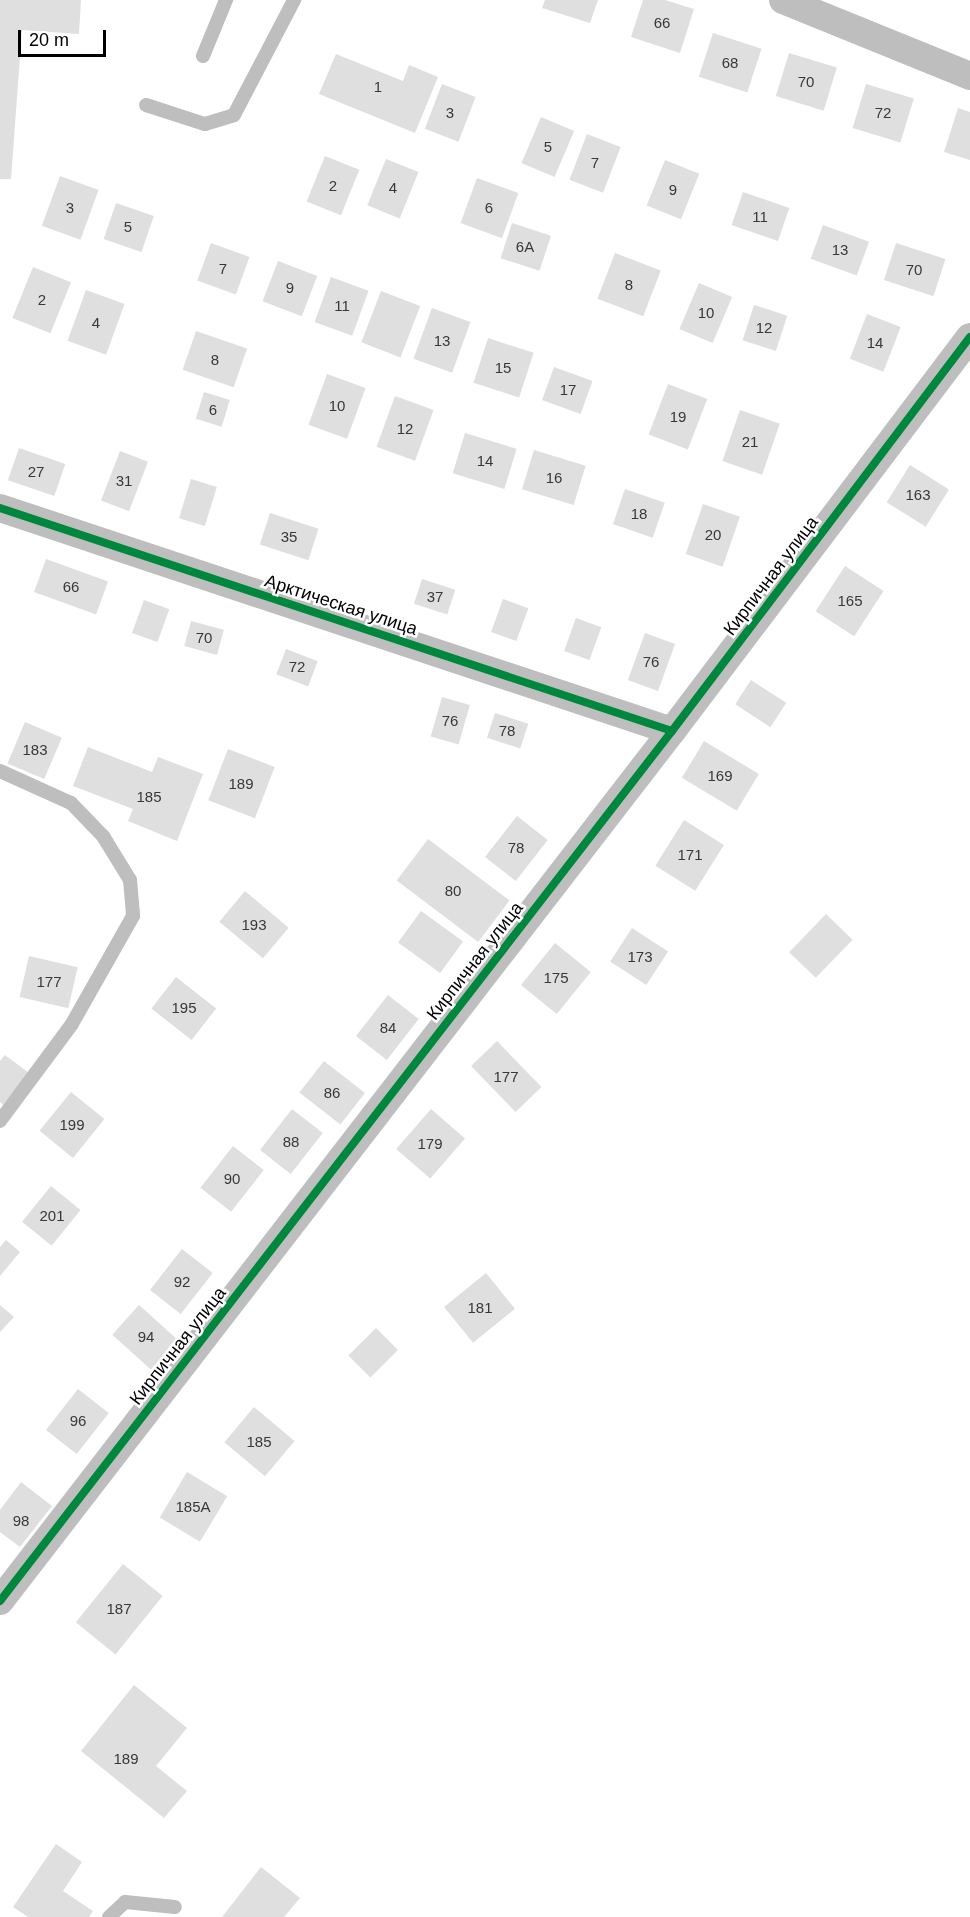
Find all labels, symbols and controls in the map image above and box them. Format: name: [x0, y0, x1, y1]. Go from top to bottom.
house number: 66: [654, 14, 670, 32]
scale bar: [21, 18, 110, 56]
text: 20 m: [29, 30, 69, 50]
house number: 68: [722, 54, 738, 72]
house number: 70: [798, 73, 814, 91]
house number: 1: [374, 78, 382, 96]
house number: 3: [446, 104, 454, 122]
house number: 72: [875, 104, 891, 122]
house number: 5: [544, 138, 552, 156]
house number: 7: [591, 154, 599, 172]
house number: 2: [329, 177, 337, 195]
house number: 4: [389, 179, 397, 197]
house number: 9: [669, 181, 677, 199]
house number: 3: [66, 199, 74, 217]
house number: 6: [485, 199, 493, 217]
house number: 11: [752, 208, 768, 226]
house number: 5: [124, 218, 132, 236]
house number: 6А: [516, 238, 534, 256]
house number: 13: [832, 241, 848, 259]
house number: 7: [219, 260, 227, 278]
house number: 70: [906, 261, 922, 279]
house number: 8: [625, 276, 633, 294]
house number: 9: [286, 279, 294, 297]
house number: 2: [38, 291, 46, 309]
house number: 11: [334, 297, 350, 315]
house number: 10: [698, 304, 714, 322]
house number: 4: [92, 314, 100, 332]
house number: 12: [756, 319, 772, 337]
house number: 13: [434, 332, 450, 350]
house number: 14: [867, 334, 883, 352]
house number: 8: [211, 351, 219, 369]
house number: 15: [495, 359, 511, 377]
house number: 17: [560, 381, 576, 399]
house number: 10: [329, 397, 345, 415]
house number: 6: [209, 401, 217, 419]
house number: 19: [670, 408, 686, 426]
house number: 12: [397, 420, 413, 438]
house number: 21: [742, 433, 758, 451]
house number: 14: [477, 452, 493, 470]
house number: 27: [28, 463, 44, 481]
house number: 16: [546, 469, 562, 487]
house number: 31: [116, 472, 132, 490]
house number: 163: [905, 486, 931, 504]
house number: 18: [631, 505, 647, 523]
street label: Кирпичная улица: [719, 512, 823, 640]
house number: 20: [705, 526, 721, 544]
house number: 35: [281, 528, 297, 546]
street label: Арктическая улица: [262, 570, 420, 640]
house number: 66: [63, 578, 79, 596]
house number: 37: [427, 588, 443, 606]
house number: 165: [837, 592, 863, 610]
house number: 70: [196, 629, 212, 647]
house number: 76: [643, 653, 659, 671]
house number: 72: [289, 658, 305, 676]
house number: 76: [442, 712, 458, 730]
house number: 78: [499, 722, 515, 740]
house number: 183: [22, 741, 48, 759]
house number: 169: [707, 767, 733, 785]
house number: 189: [228, 775, 254, 793]
house number: 185: [136, 788, 162, 806]
house number: 78: [508, 839, 524, 857]
house number: 171: [677, 846, 703, 864]
house number: 80: [445, 882, 461, 900]
street label: Кирпичная улица: [422, 898, 528, 1024]
house number: 193: [241, 916, 267, 934]
house number: 173: [627, 948, 653, 966]
house number: 175: [543, 969, 569, 987]
house number: 177: [36, 973, 62, 991]
house number: 195: [171, 999, 197, 1017]
house number: 84: [380, 1019, 396, 1037]
house number: 177: [493, 1068, 519, 1086]
house number: 86: [324, 1084, 340, 1102]
house number: 199: [59, 1116, 85, 1134]
house number: 88: [283, 1133, 299, 1151]
house number: 179: [417, 1135, 443, 1153]
house number: 90: [224, 1170, 240, 1188]
house number: 201: [39, 1207, 65, 1225]
house number: 92: [174, 1273, 190, 1291]
street label: Кирпичная улица: [125, 1283, 231, 1409]
house number: 181: [467, 1299, 493, 1317]
house number: 94: [138, 1328, 154, 1346]
house number: 96: [70, 1412, 86, 1430]
house number: 185: [246, 1433, 272, 1451]
house number: 185А: [175, 1498, 211, 1516]
house number: 98: [13, 1512, 29, 1530]
house number: 187: [106, 1600, 132, 1618]
house number: 189: [113, 1750, 139, 1768]

